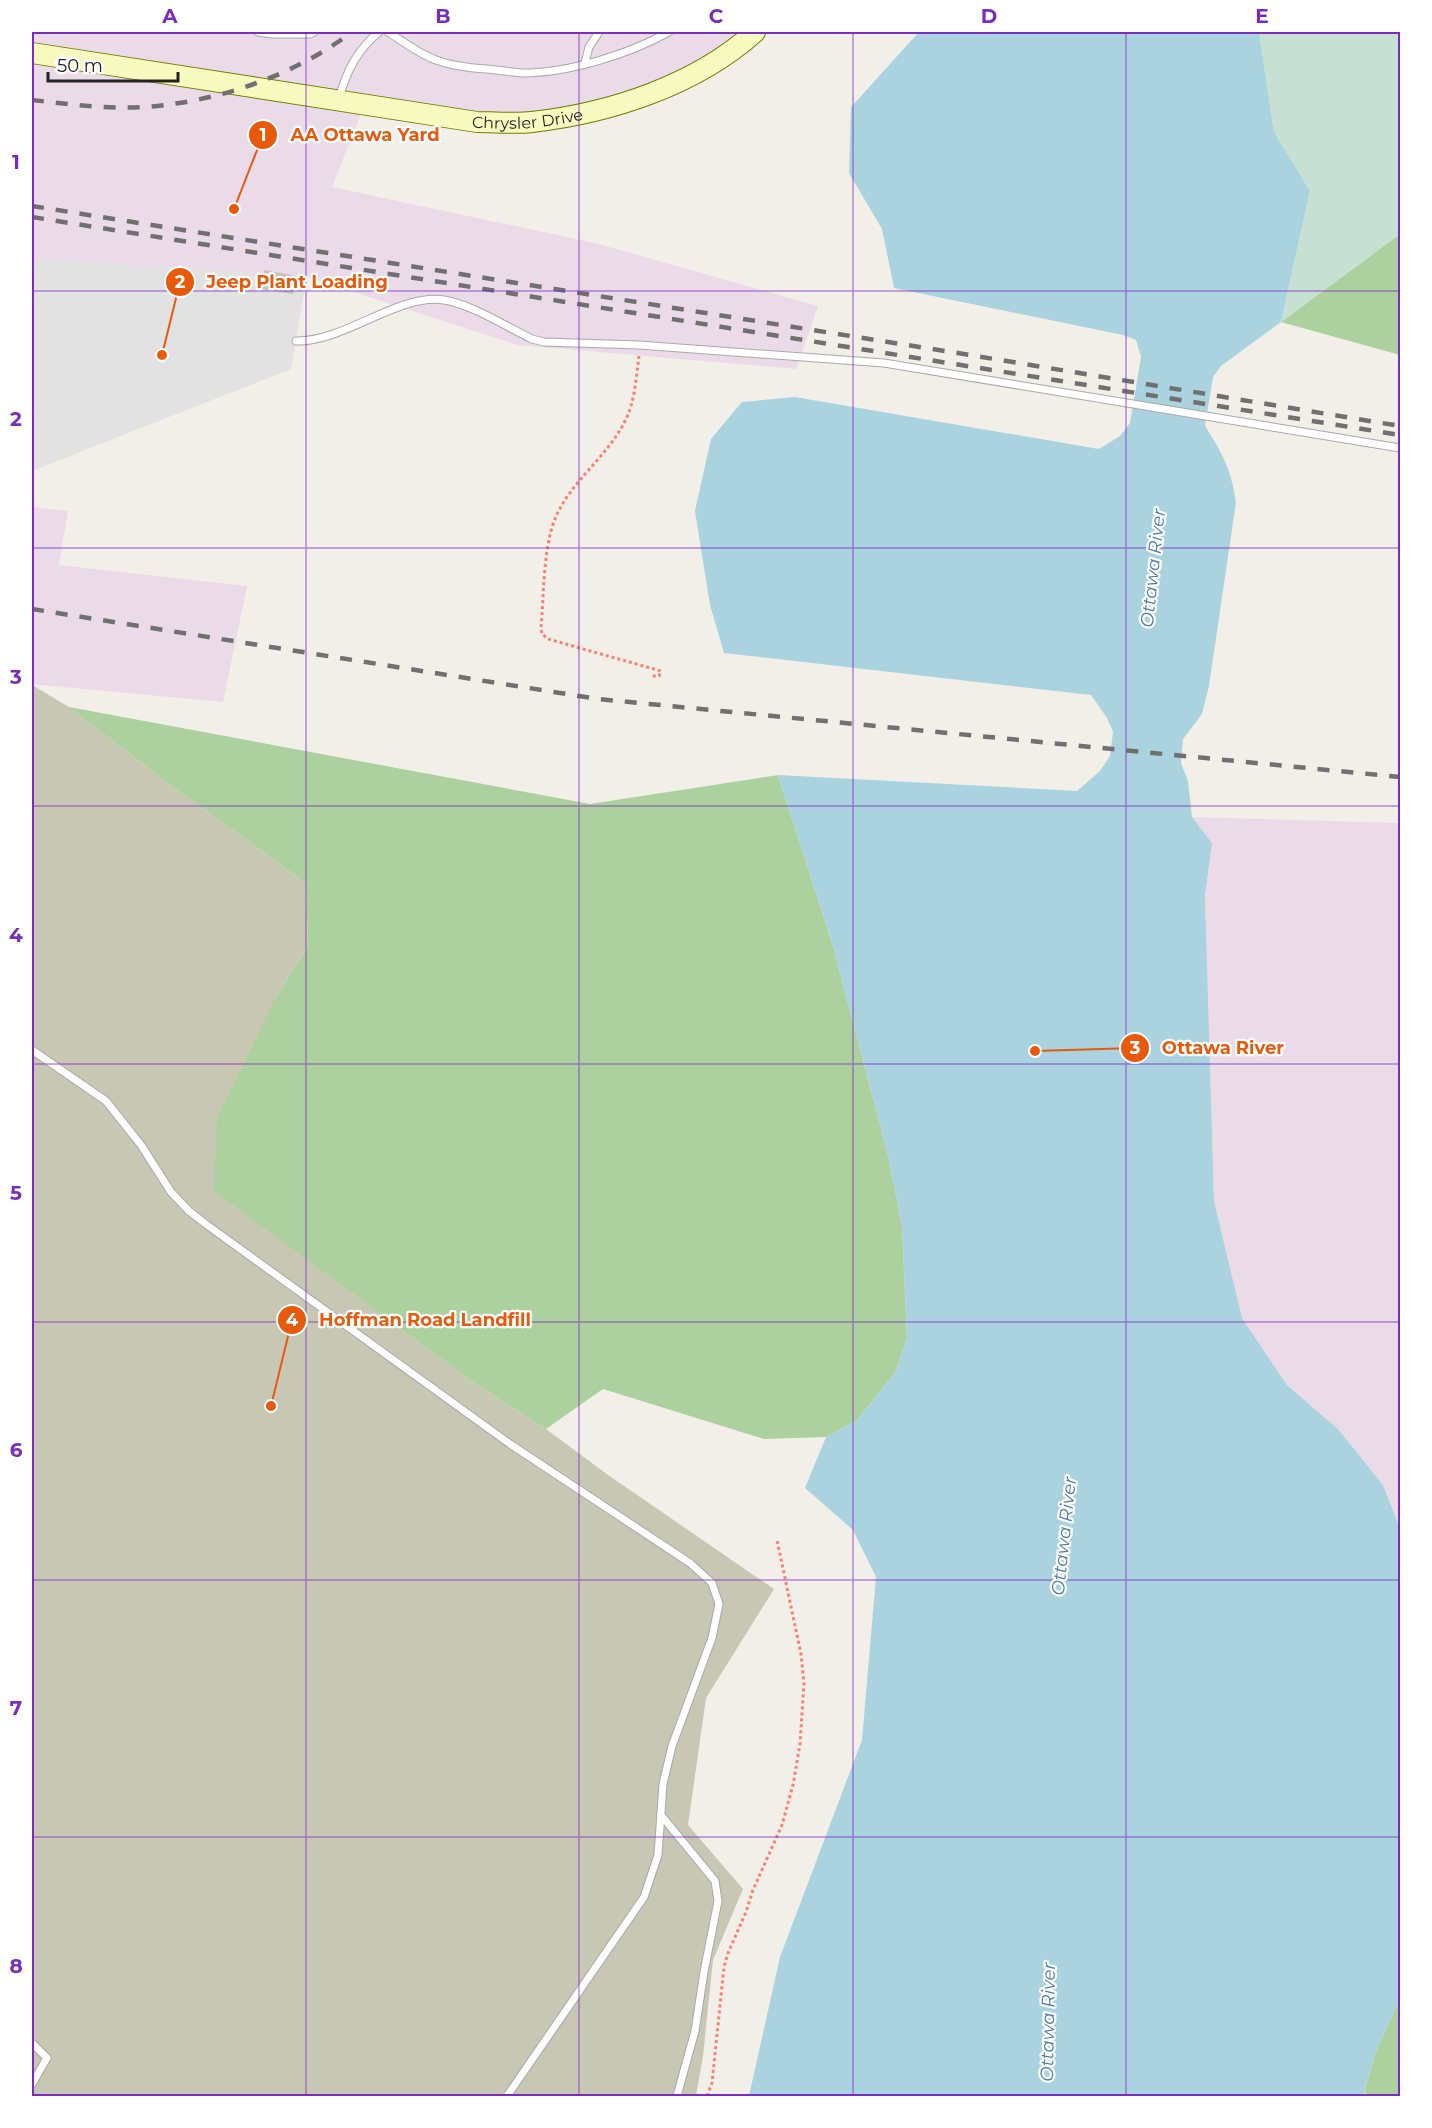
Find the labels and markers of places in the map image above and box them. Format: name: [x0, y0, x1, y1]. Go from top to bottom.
callout: AA Ottawa Yard: [248, 117, 451, 153]
callout: Jeep Plant Loading: [165, 264, 400, 300]
callout: Ottawa River: [1120, 1030, 1296, 1066]
callout: Hoffman Road Landfill: [277, 1302, 543, 1338]

